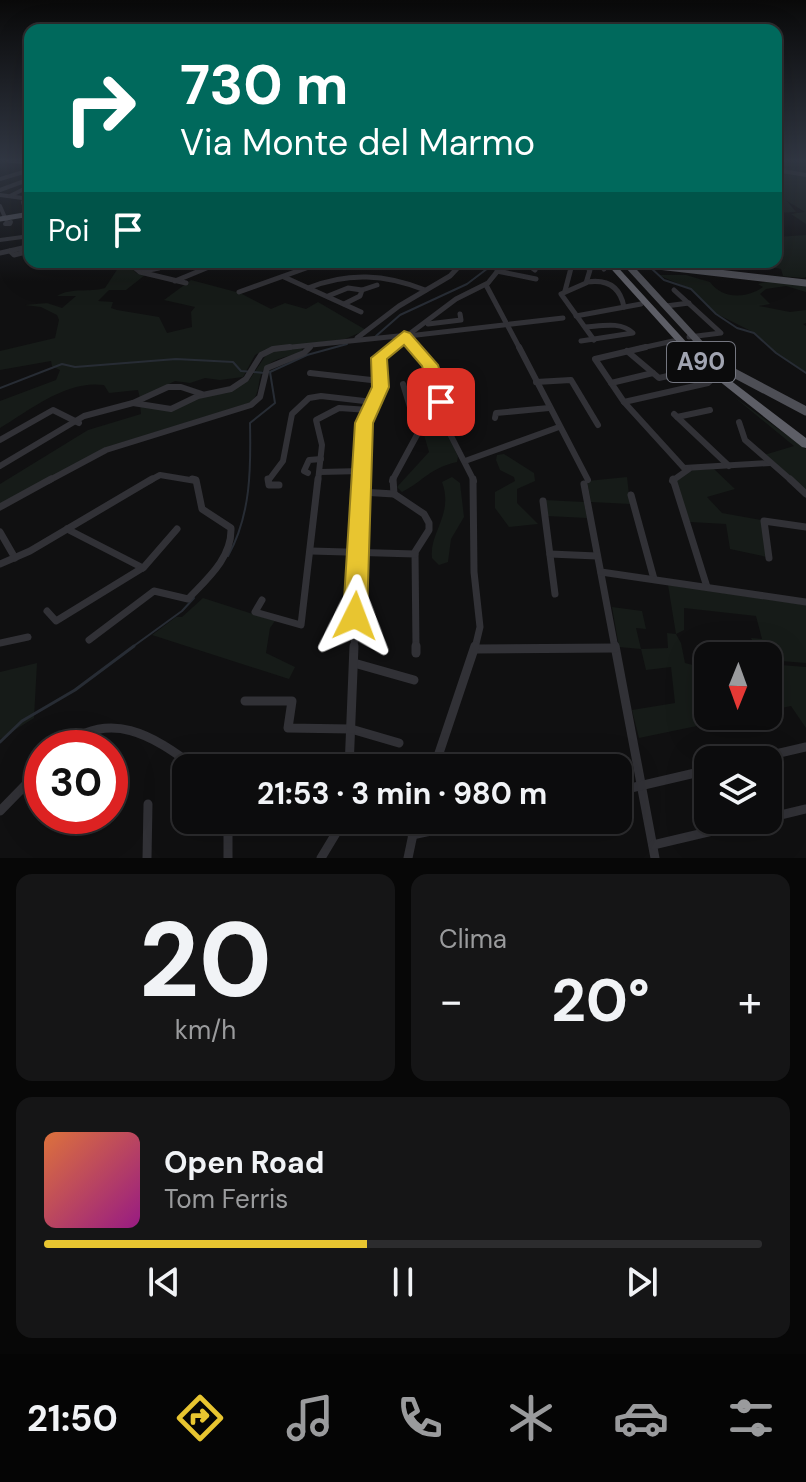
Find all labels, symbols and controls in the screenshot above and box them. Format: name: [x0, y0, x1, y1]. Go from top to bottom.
text: 730 m: [180, 48, 349, 121]
icon: right: [48, 56, 152, 160]
text: Via Monte del Marmo: [180, 119, 535, 166]
icon: arrive: [106, 208, 150, 252]
text: Poi: [48, 211, 90, 250]
road number: A90: [667, 342, 735, 382]
pin: [407, 368, 475, 436]
icon: arrive: [419, 380, 463, 424]
position arrow: [313, 574, 397, 658]
north arrow: [694, 642, 782, 730]
map controls: [694, 642, 782, 834]
speed limit sign: 30: [24, 730, 128, 834]
button: layers: [694, 746, 782, 834]
text: 21:53 · 3 min · 980 m: [257, 774, 547, 813]
text: 20: [139, 893, 272, 1028]
text: Clima: [439, 922, 507, 956]
text: 20°: [551, 961, 650, 1040]
text: −: [439, 972, 463, 1030]
text: +: [738, 972, 762, 1030]
text: km/h: [175, 1013, 236, 1047]
text: Open Road: [164, 1143, 324, 1182]
text: Tom Ferris: [164, 1182, 288, 1216]
icon: previous: [142, 1260, 186, 1304]
icon: pause: [381, 1260, 425, 1304]
icon: next: [620, 1260, 664, 1304]
icon: directions: [172, 1390, 228, 1446]
icon: music: [282, 1390, 338, 1446]
icon: phone: [392, 1390, 448, 1446]
icon: climate: [503, 1390, 559, 1446]
icon: car: [613, 1390, 669, 1446]
icon: filters: [723, 1390, 779, 1446]
text: 21:50: [27, 1395, 118, 1442]

